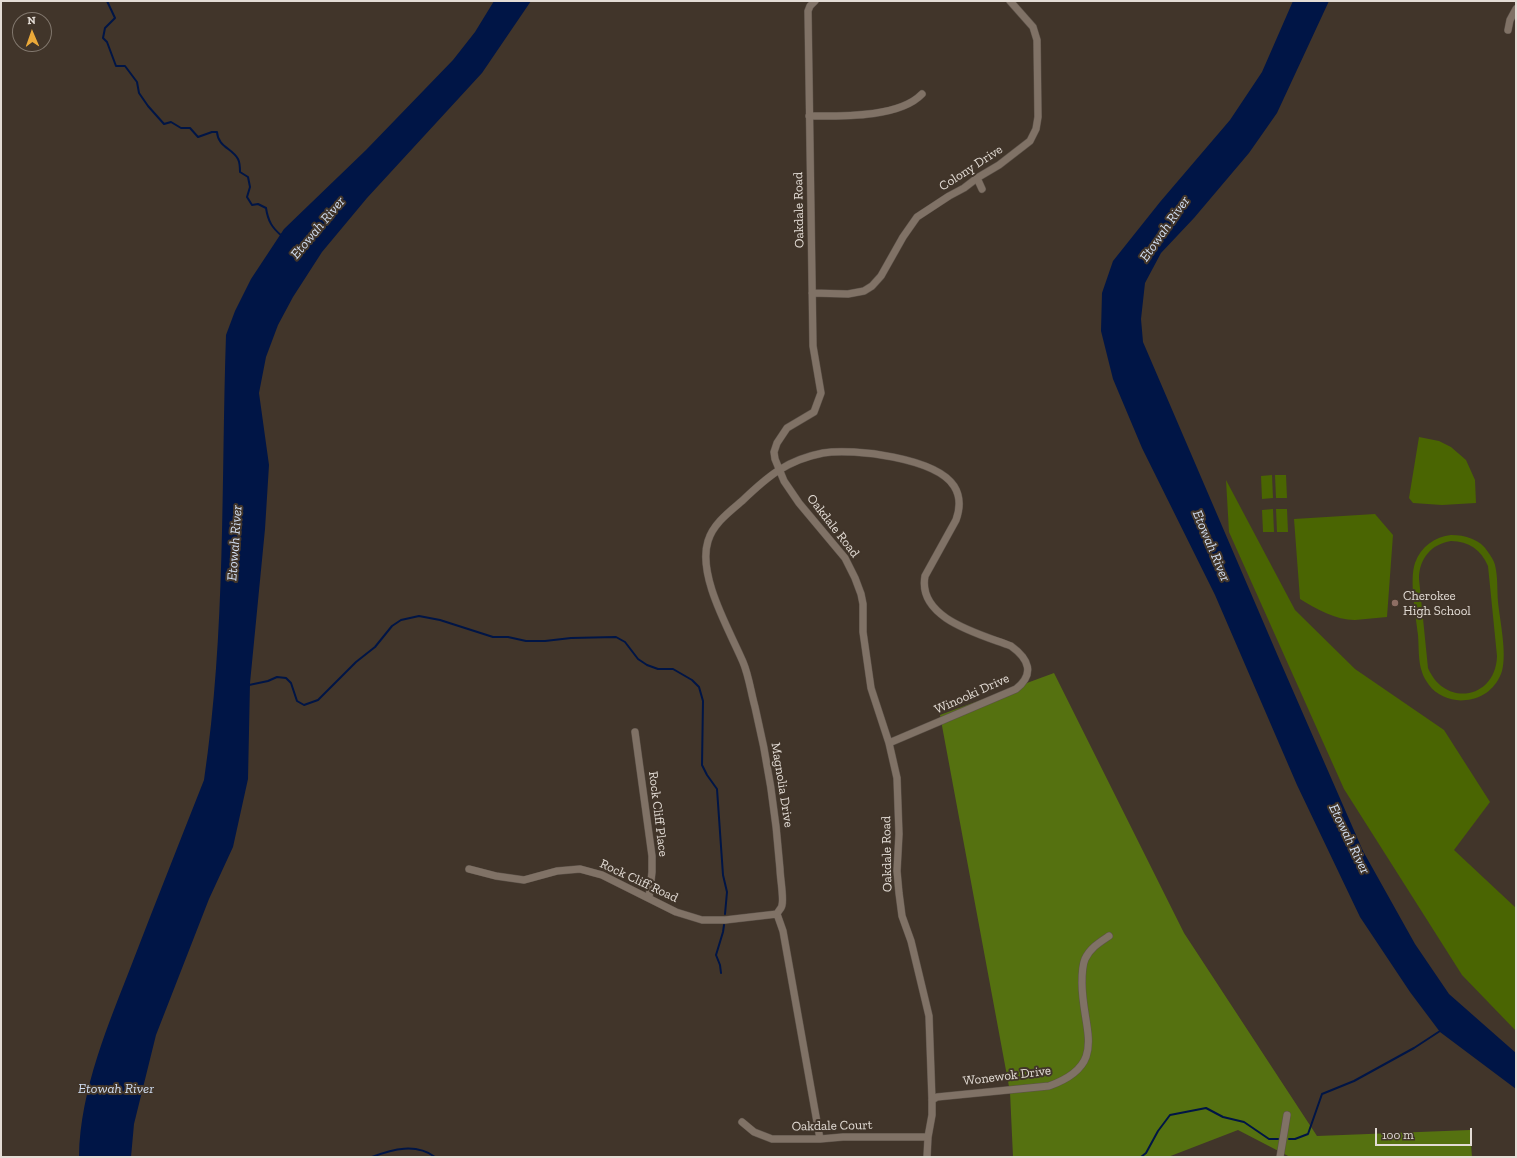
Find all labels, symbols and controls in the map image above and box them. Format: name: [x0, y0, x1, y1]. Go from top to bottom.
north arrow: [12, 12, 52, 52]
text: N: [27, 14, 36, 27]
street label: Colony Drive: [936, 142, 1006, 194]
street label: Oakdale Road: [791, 172, 807, 248]
water label: Etowah River: [1136, 193, 1194, 265]
water label: Etowah River: [287, 194, 349, 262]
street label: Oakdale Road: [803, 491, 863, 561]
water label: Etowah River: [224, 505, 246, 581]
water label: Etowah River: [1188, 508, 1234, 584]
place label: Cherokee High School: [1403, 588, 1471, 619]
marker: Cherokee High School: [1390, 598, 1400, 608]
street label: Winooki Drive: [932, 671, 1012, 717]
street label: Magnolia Drive: [768, 741, 796, 829]
street label: Rock Cliff Place: [645, 770, 671, 858]
water label: Etowah River: [1325, 801, 1373, 877]
street label: Oakdale Road: [879, 816, 895, 892]
street label: Rock Cliff Road: [597, 856, 681, 906]
street label: Wonewok Drive: [962, 1063, 1052, 1089]
water label: Etowah River: [78, 1081, 154, 1097]
street label: Oakdale Court: [791, 1117, 873, 1135]
scale bar: [1377, 1120, 1474, 1146]
text: 100 m: [1382, 1128, 1414, 1142]

